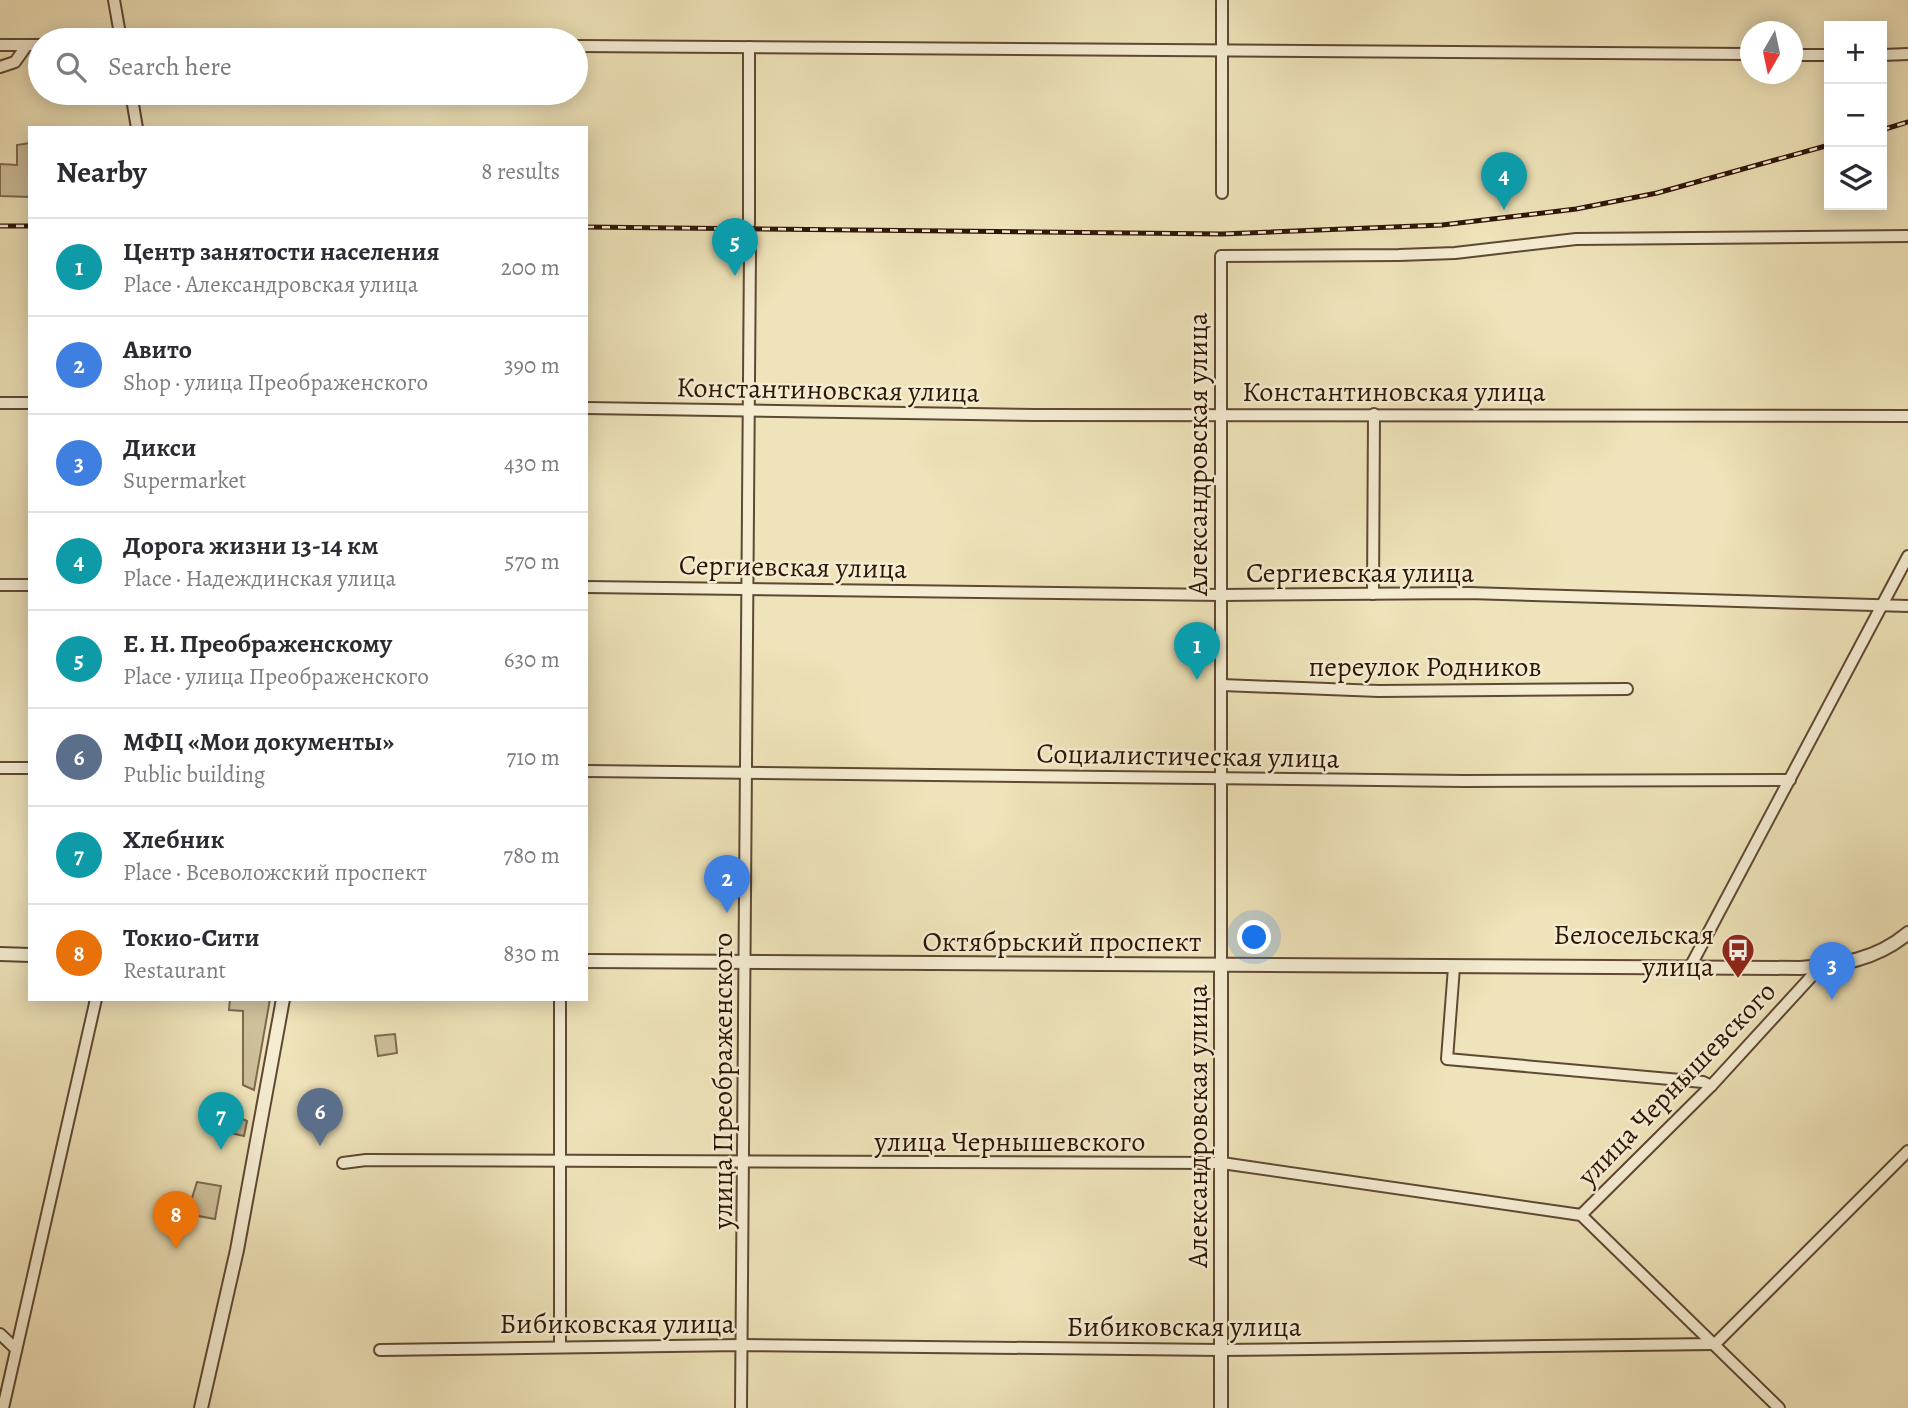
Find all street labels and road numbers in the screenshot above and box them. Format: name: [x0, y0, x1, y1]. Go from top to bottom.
street label: Александровская улица: [1179, 312, 1217, 597]
street label: Константиновская улица: [676, 368, 980, 412]
street label: Константиновская улица: [1242, 373, 1546, 411]
street label: Сергиевская улица: [679, 546, 907, 588]
street label: Сергиевская улица: [1246, 554, 1474, 592]
street label: переулок Родников: [1308, 648, 1542, 686]
street label: Социалистическая улица: [1036, 734, 1340, 778]
street label: Октябрьский проспект: [922, 923, 1202, 961]
street label: улица Преображенского: [704, 933, 742, 1230]
street label: улица Чернышевского: [1568, 973, 1784, 1195]
street label: Александровская улица: [1179, 984, 1217, 1269]
street label: улица Чернышевского: [874, 1123, 1145, 1161]
street label: Бибиковская улица: [499, 1305, 735, 1343]
street label: Бибиковская улица: [1066, 1308, 1302, 1346]

